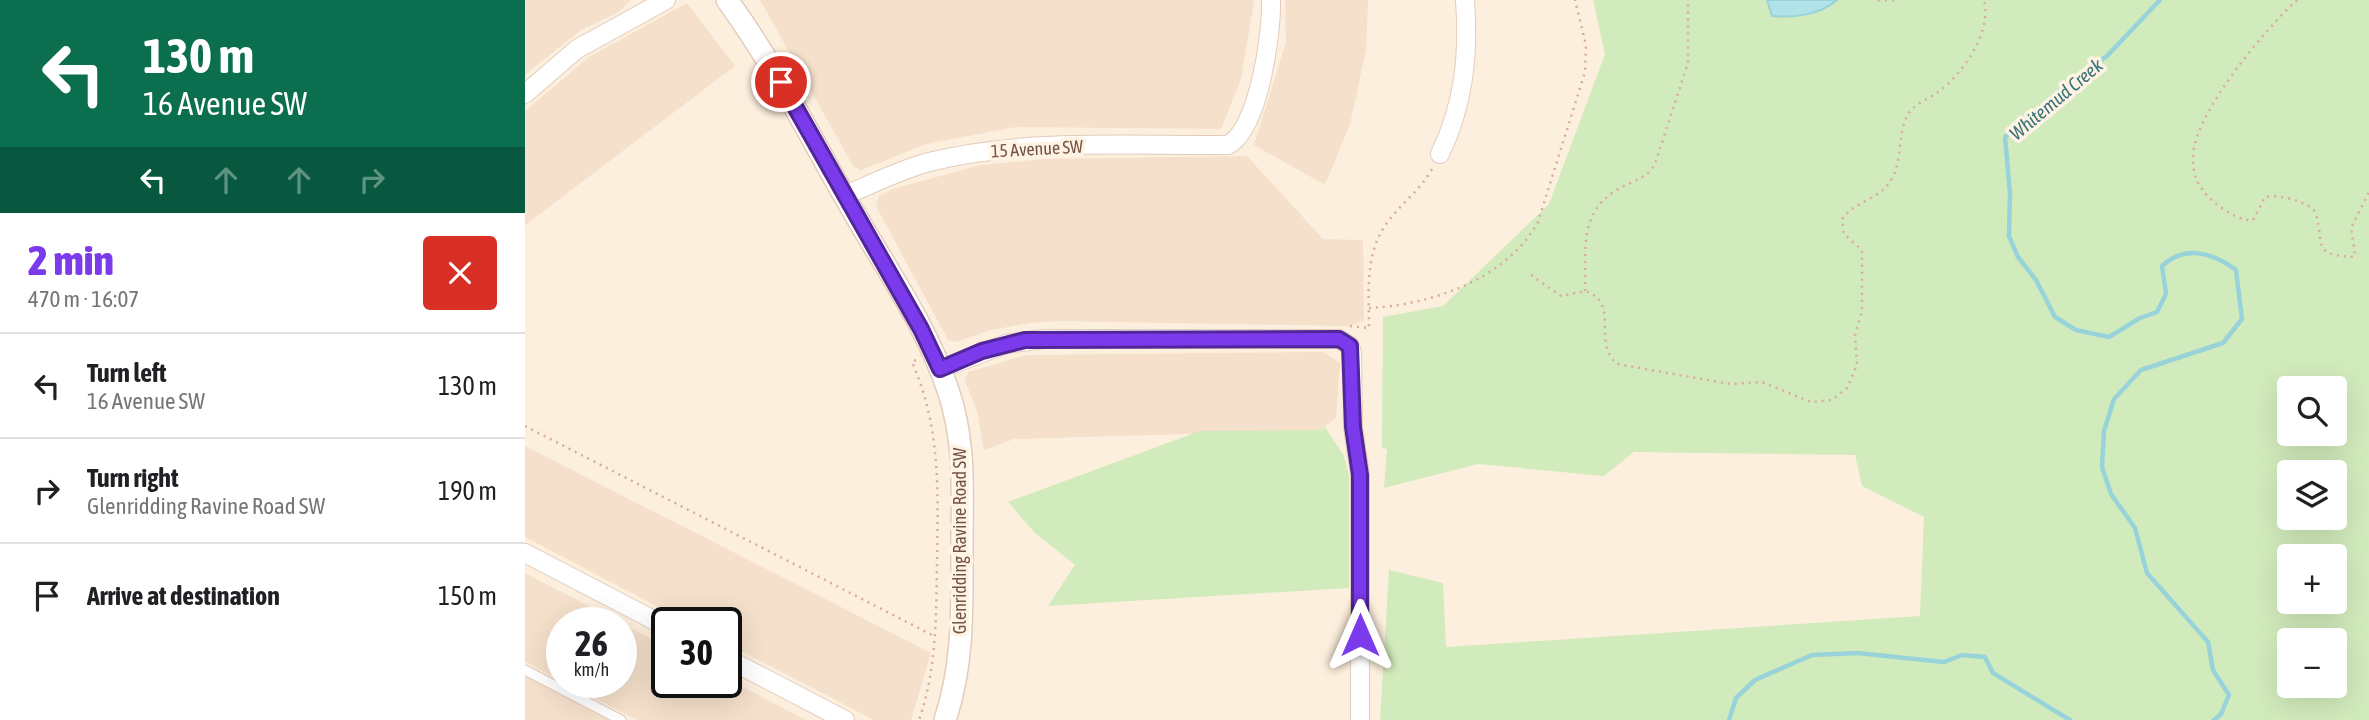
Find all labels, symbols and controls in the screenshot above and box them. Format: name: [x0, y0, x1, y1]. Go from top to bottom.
text: 130 m: [143, 27, 254, 83]
icon: left: [28, 28, 119, 119]
pin: [751, 52, 811, 112]
water label: Whitemud Creek: [2005, 53, 2107, 144]
icon: arrive: [762, 63, 800, 101]
text: 16 Avenue SW: [143, 85, 307, 122]
street label: 15 Avenue SW: [990, 136, 1084, 161]
icon: left: [134, 161, 172, 199]
icon: ahead: [207, 161, 245, 199]
icon: ahead: [280, 161, 318, 199]
icon: right: [353, 161, 391, 199]
text: 2 min: [28, 236, 114, 284]
button: close: [423, 236, 497, 310]
text: 470 m · 16:07: [28, 286, 139, 312]
text: Turn left: [87, 358, 167, 388]
icon: left: [28, 367, 66, 405]
text: 130 m: [438, 371, 497, 401]
map controls: [2277, 376, 2347, 698]
button: search: [2277, 376, 2347, 446]
text: 16 Avenue SW: [87, 388, 205, 414]
street label: Glenridding Ravine Road SW: [949, 448, 970, 634]
button: layers: [2277, 460, 2347, 530]
text: Turn right: [87, 463, 178, 493]
icon: right: [28, 472, 66, 510]
text: 190 m: [438, 476, 497, 506]
text: Glenridding Ravine Road SW: [87, 493, 325, 519]
button: +: [2277, 544, 2347, 614]
icon: arrive: [28, 577, 66, 615]
text: Arrive at destination: [87, 581, 280, 611]
text: 150 m: [438, 581, 497, 611]
position arrow: [1323, 598, 1397, 672]
speed limit sign: 30: [651, 607, 742, 698]
text: 26: [575, 623, 608, 663]
button: −: [2277, 628, 2347, 698]
text: km/h: [574, 659, 609, 680]

